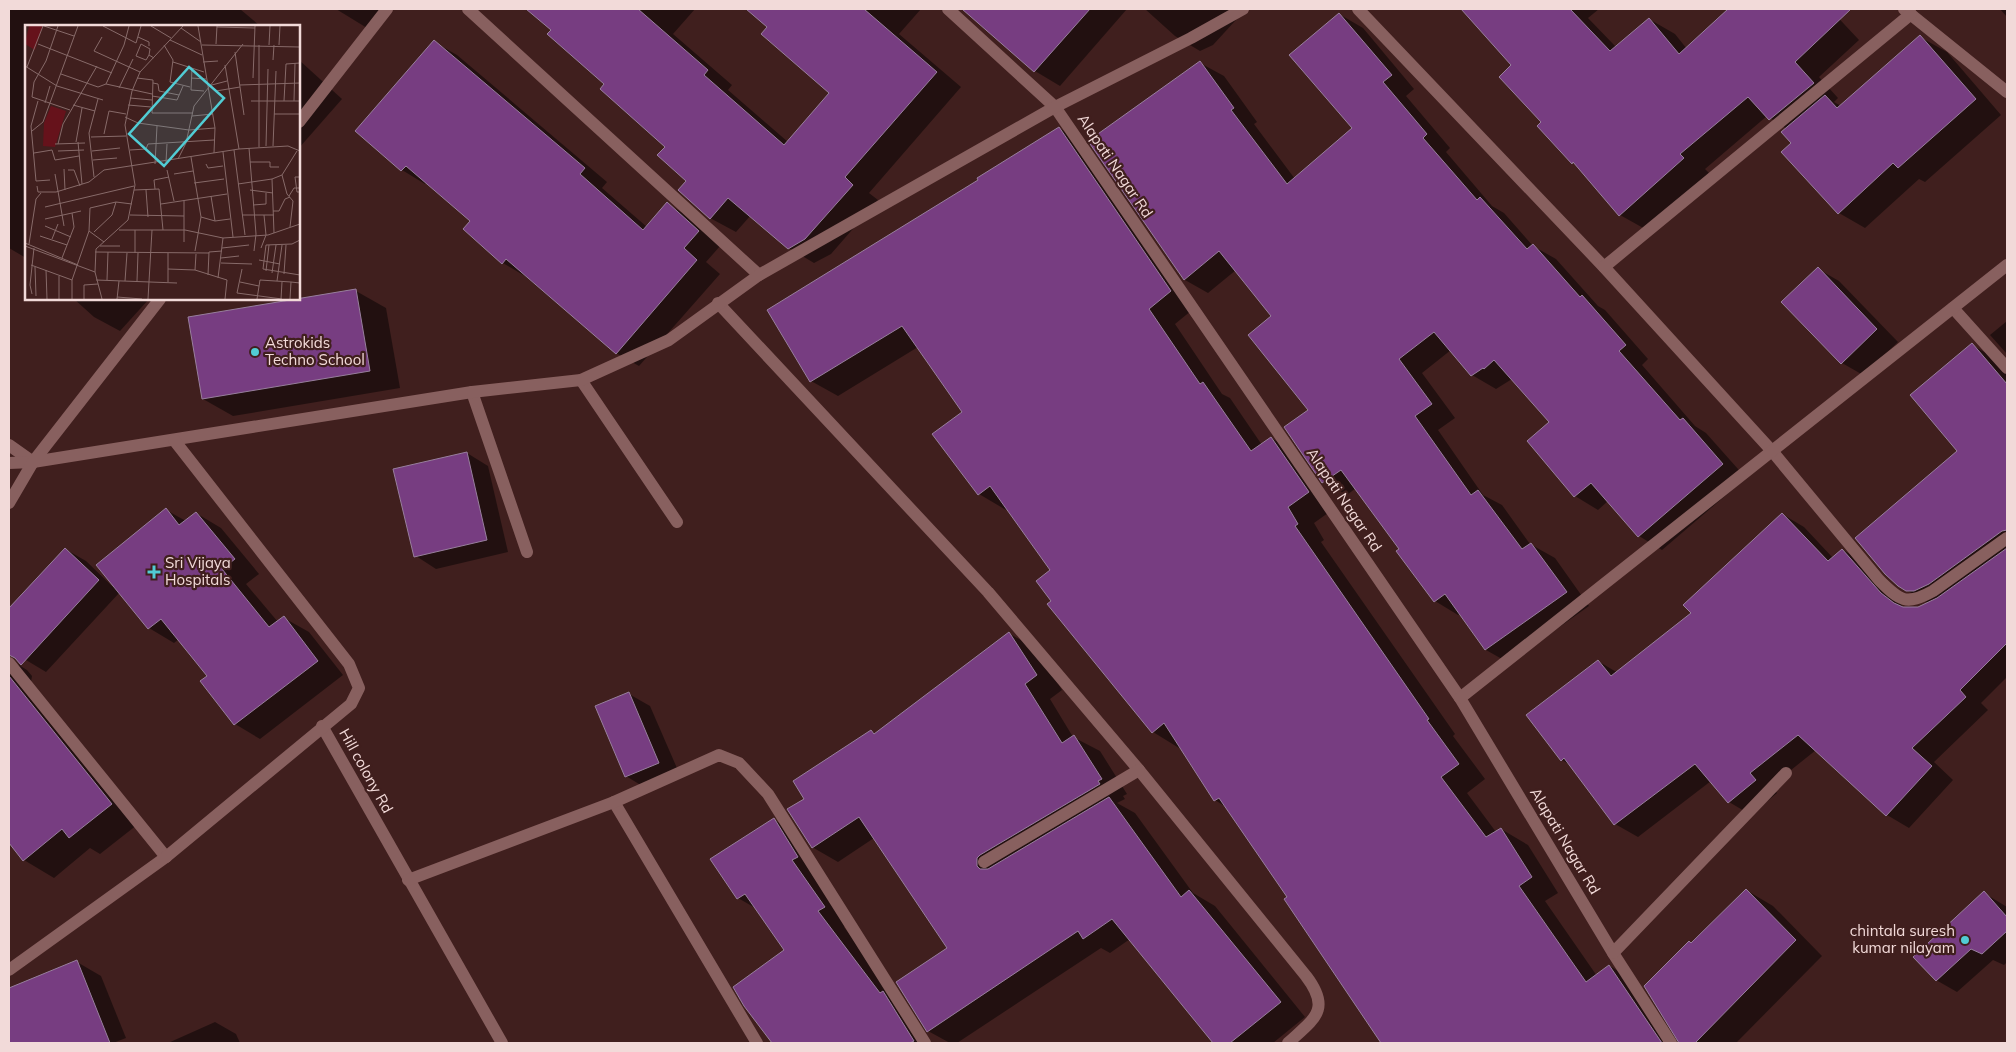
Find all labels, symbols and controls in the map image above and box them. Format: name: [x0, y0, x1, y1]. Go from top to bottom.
inset map: [25, 25, 300, 300]
street label: Alapati Nagar Rd: [1074, 110, 1157, 221]
place label: Astrokids Techno School: [265, 333, 365, 369]
marker: Astrokids Techno School: [249, 346, 261, 358]
street label: Alapati Nagar Rd: [1303, 444, 1386, 555]
place label: Sri Vijaya Hospitals: [165, 553, 231, 589]
marker: Sri Vijaya Hospitals: [147, 565, 161, 579]
street label: Hill colony Rd: [335, 725, 398, 816]
street label: Alapati Nagar Rd: [1526, 784, 1605, 898]
place label: chintala suresh kumar nilayam: [1850, 921, 1955, 957]
marker: chintala suresh kumar nilayam: [1959, 934, 1971, 946]

